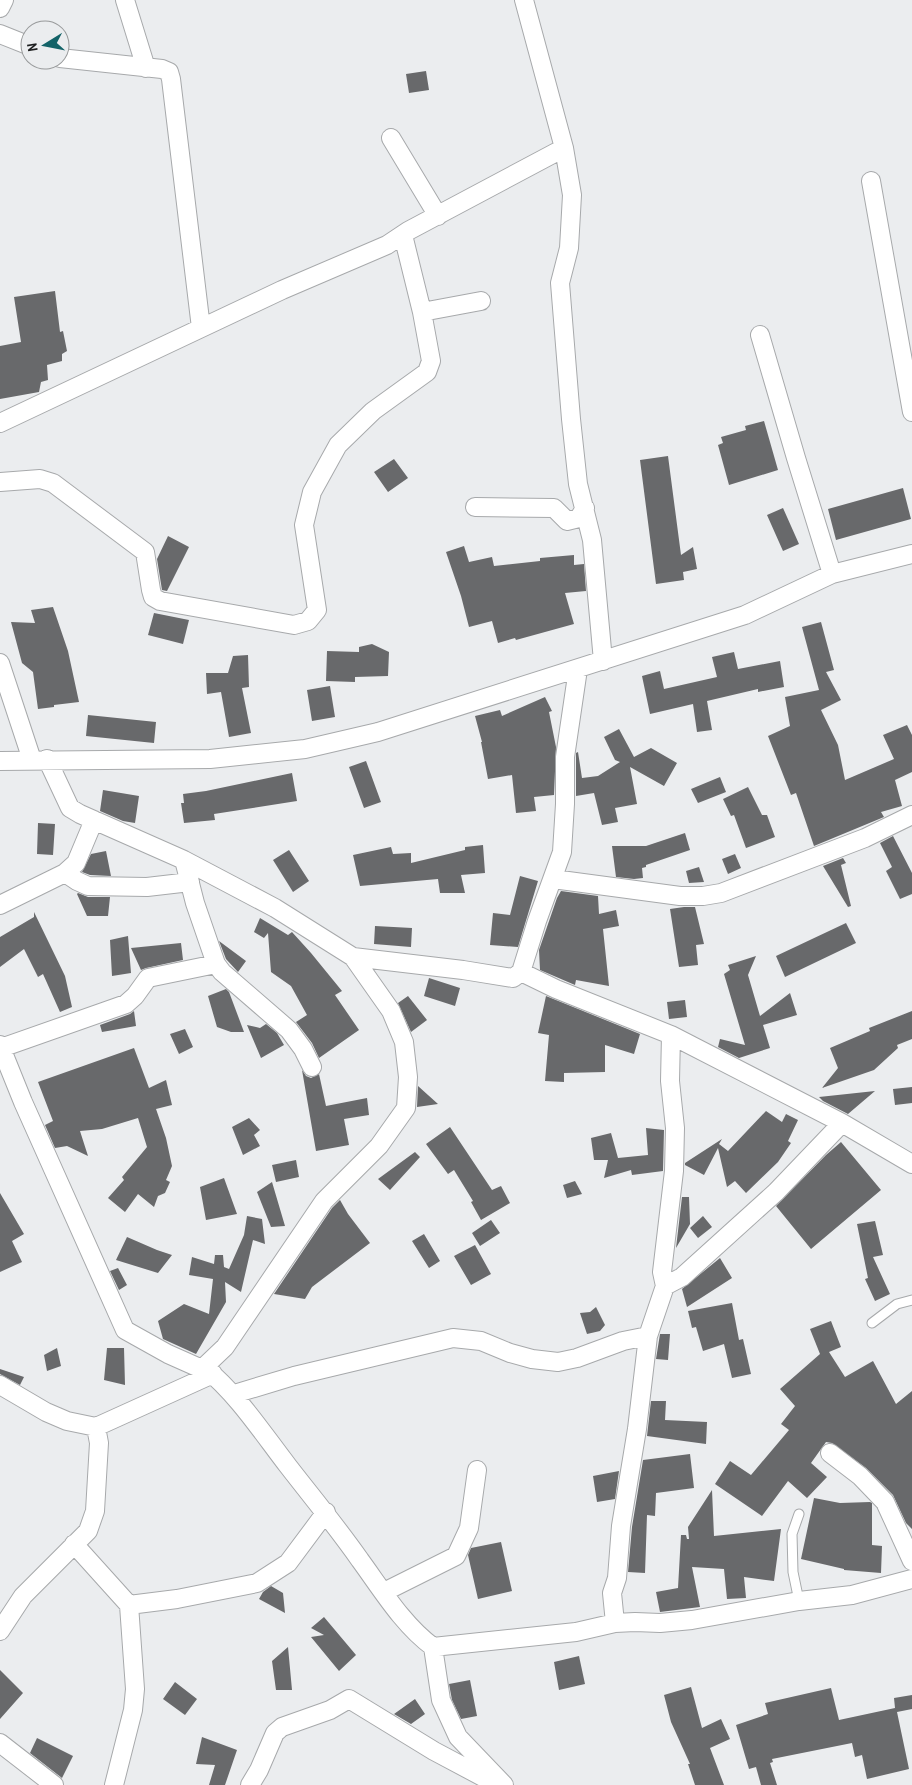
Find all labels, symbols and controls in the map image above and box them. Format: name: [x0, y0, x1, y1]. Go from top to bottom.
north arrow: [20, 20, 70, 70]
text: N: [23, 42, 42, 53]

